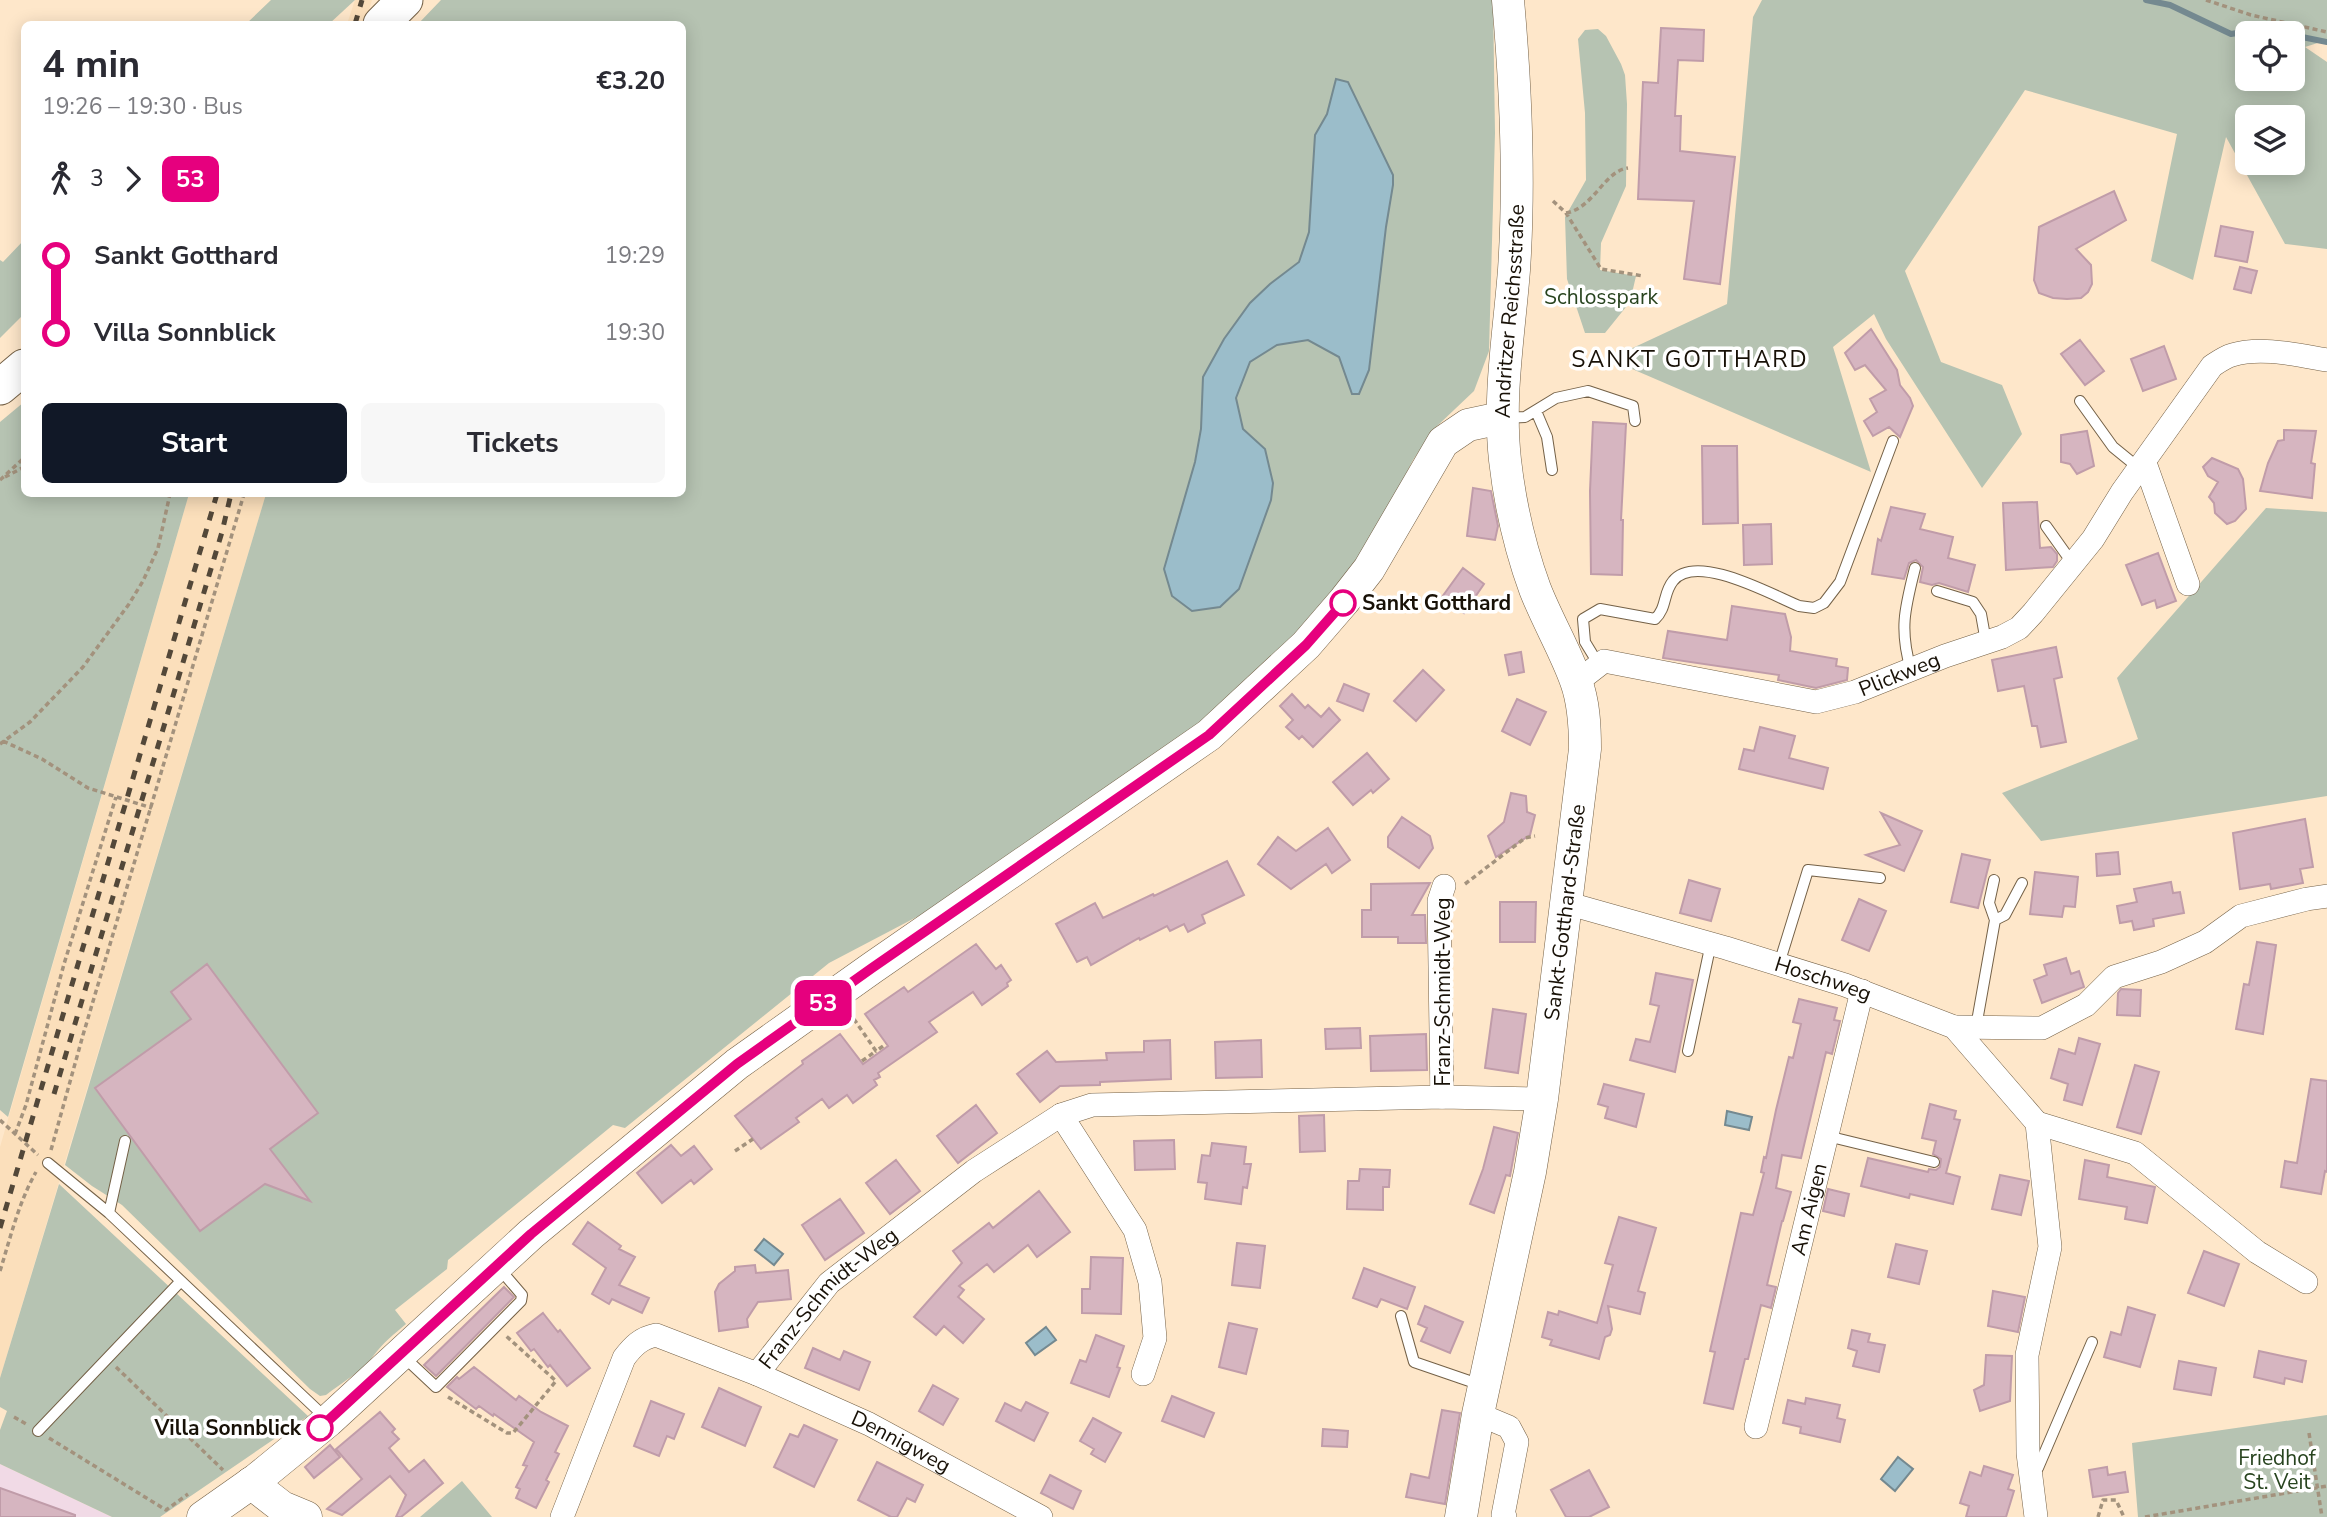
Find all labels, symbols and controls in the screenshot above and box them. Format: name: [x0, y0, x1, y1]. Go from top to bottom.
map controls: [2235, 21, 2305, 175]
button: locate: [2235, 21, 2305, 91]
text: 4 min: [42, 39, 140, 90]
text: €3.20: [596, 63, 665, 98]
text: 19:26 – 19:30 · Bus: [42, 91, 243, 122]
button: layers: [2235, 105, 2305, 175]
icon: walk: [42, 160, 80, 198]
icon: forward: [114, 160, 152, 198]
text: 3: [90, 163, 104, 194]
text: 53: [176, 163, 205, 195]
street label: Andritzer Reichsstraße: [1489, 204, 1531, 418]
text: Sankt Gotthard: [94, 238, 279, 273]
text: 19:29: [605, 240, 665, 271]
park label: Schlosspark: [1544, 283, 1658, 311]
text: Villa Sonnblick: [94, 315, 276, 350]
text: 19:30: [605, 317, 665, 348]
district label: SANKT GOTTHARD: [1571, 344, 1809, 375]
button: Start: [42, 403, 347, 483]
button: Tickets: [361, 403, 665, 483]
place label: Sankt Gotthard: [1362, 589, 1511, 617]
marker: Sankt Gotthard: [1330, 590, 1356, 616]
street label: Plickweg: [1854, 645, 1944, 703]
street label: Sankt-Gotthard-Straße: [1538, 803, 1592, 1022]
street label: Franz-Schmidt-Weg: [1429, 897, 1457, 1087]
street label: Hoschweg: [1771, 950, 1876, 1008]
line badge: 53: [792, 980, 854, 1026]
text: 53: [809, 987, 837, 1019]
street label: Am Aigen: [1784, 1160, 1834, 1258]
street label: Franz-Schmidt-Weg: [752, 1221, 903, 1375]
street label: Dennigweg: [847, 1404, 956, 1479]
place label: Villa Sonnblick: [153, 1414, 302, 1442]
marker: Villa Sonnblick: [307, 1415, 333, 1441]
park label: Friedhof St. Veit: [2238, 1444, 2317, 1496]

